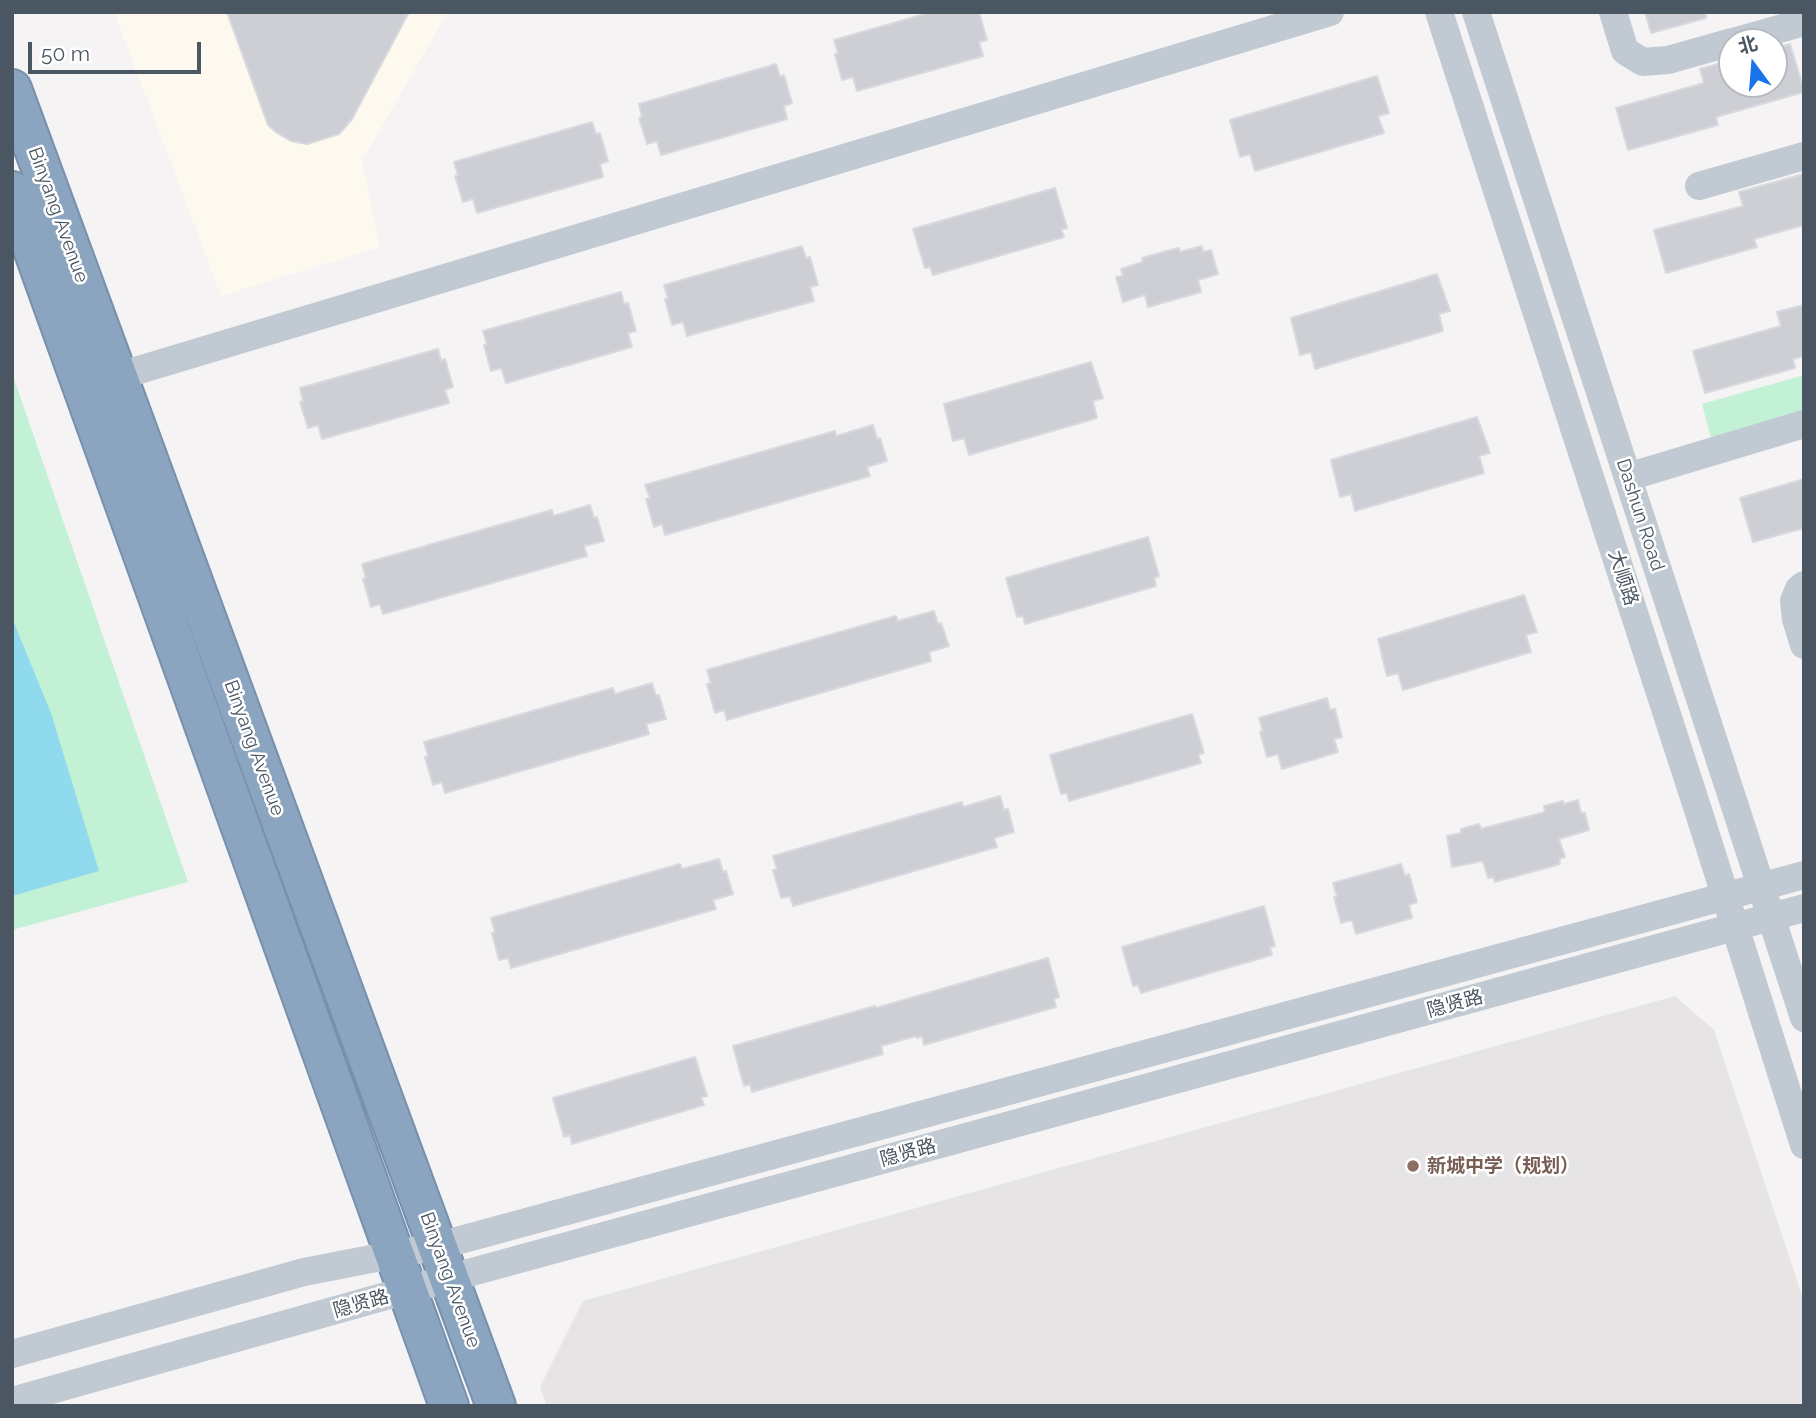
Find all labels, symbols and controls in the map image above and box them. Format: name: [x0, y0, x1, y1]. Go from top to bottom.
scale bar: [32, 28, 205, 72]
north arrow: [1718, 28, 1788, 98]
text: 北: [1736, 32, 1760, 58]
text: 50 m: [41, 41, 90, 66]
street label: Binyang Avenue: [23, 144, 93, 286]
street label: Dashun Road: [1611, 456, 1669, 574]
street label: 大顺路: [1603, 547, 1643, 609]
street label: Binyang Avenue: [219, 677, 289, 819]
street label: 隐贤路: [1425, 986, 1485, 1022]
street label: 隐贤路: [878, 1135, 938, 1171]
place label: 新城中学（规划）: [1427, 1155, 1579, 1177]
marker: 新城中学（规划）: [1405, 1158, 1421, 1174]
street label: Binyang Avenue: [415, 1209, 485, 1351]
street label: 隐贤路: [330, 1285, 392, 1323]

